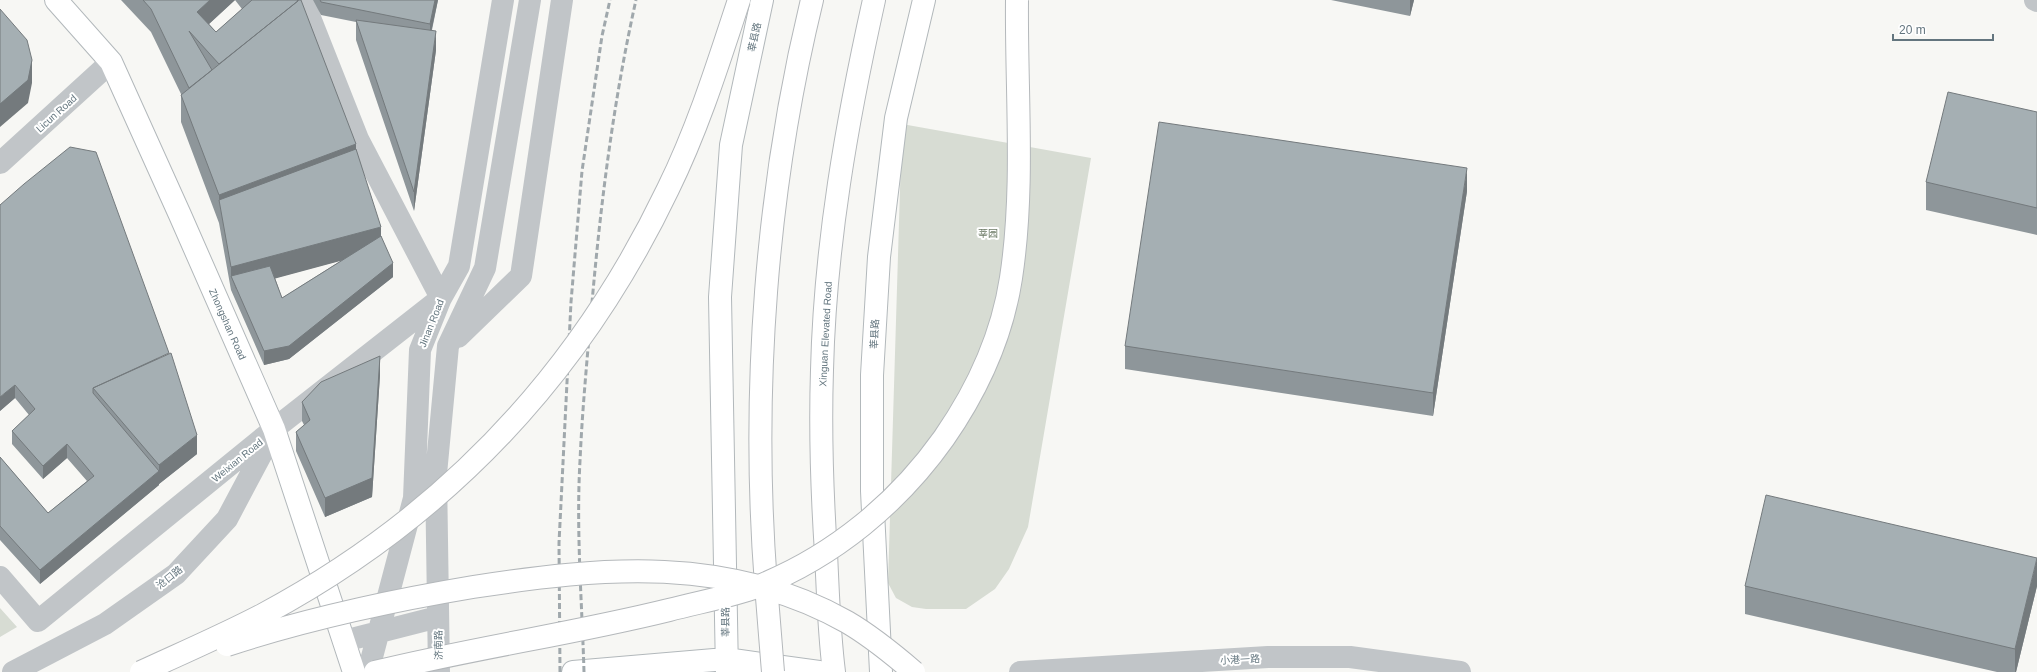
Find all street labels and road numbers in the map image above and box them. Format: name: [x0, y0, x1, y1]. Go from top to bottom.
street label: 莘县路: [746, 21, 763, 53]
street label: Licun Road: [34, 92, 79, 134]
street label: Xinguan Elevated Road: [817, 281, 834, 387]
street label: Zhongshan Road: [207, 287, 248, 361]
street label: Jinan Road: [417, 298, 446, 349]
street label: 莘县路: [868, 319, 881, 349]
street label: Weixian Road: [210, 437, 265, 484]
street label: 沧口路: [154, 564, 184, 591]
street label: 莘县路: [720, 607, 731, 637]
street label: 济南路: [433, 630, 444, 660]
street label: 小港一路: [1220, 653, 1260, 666]

